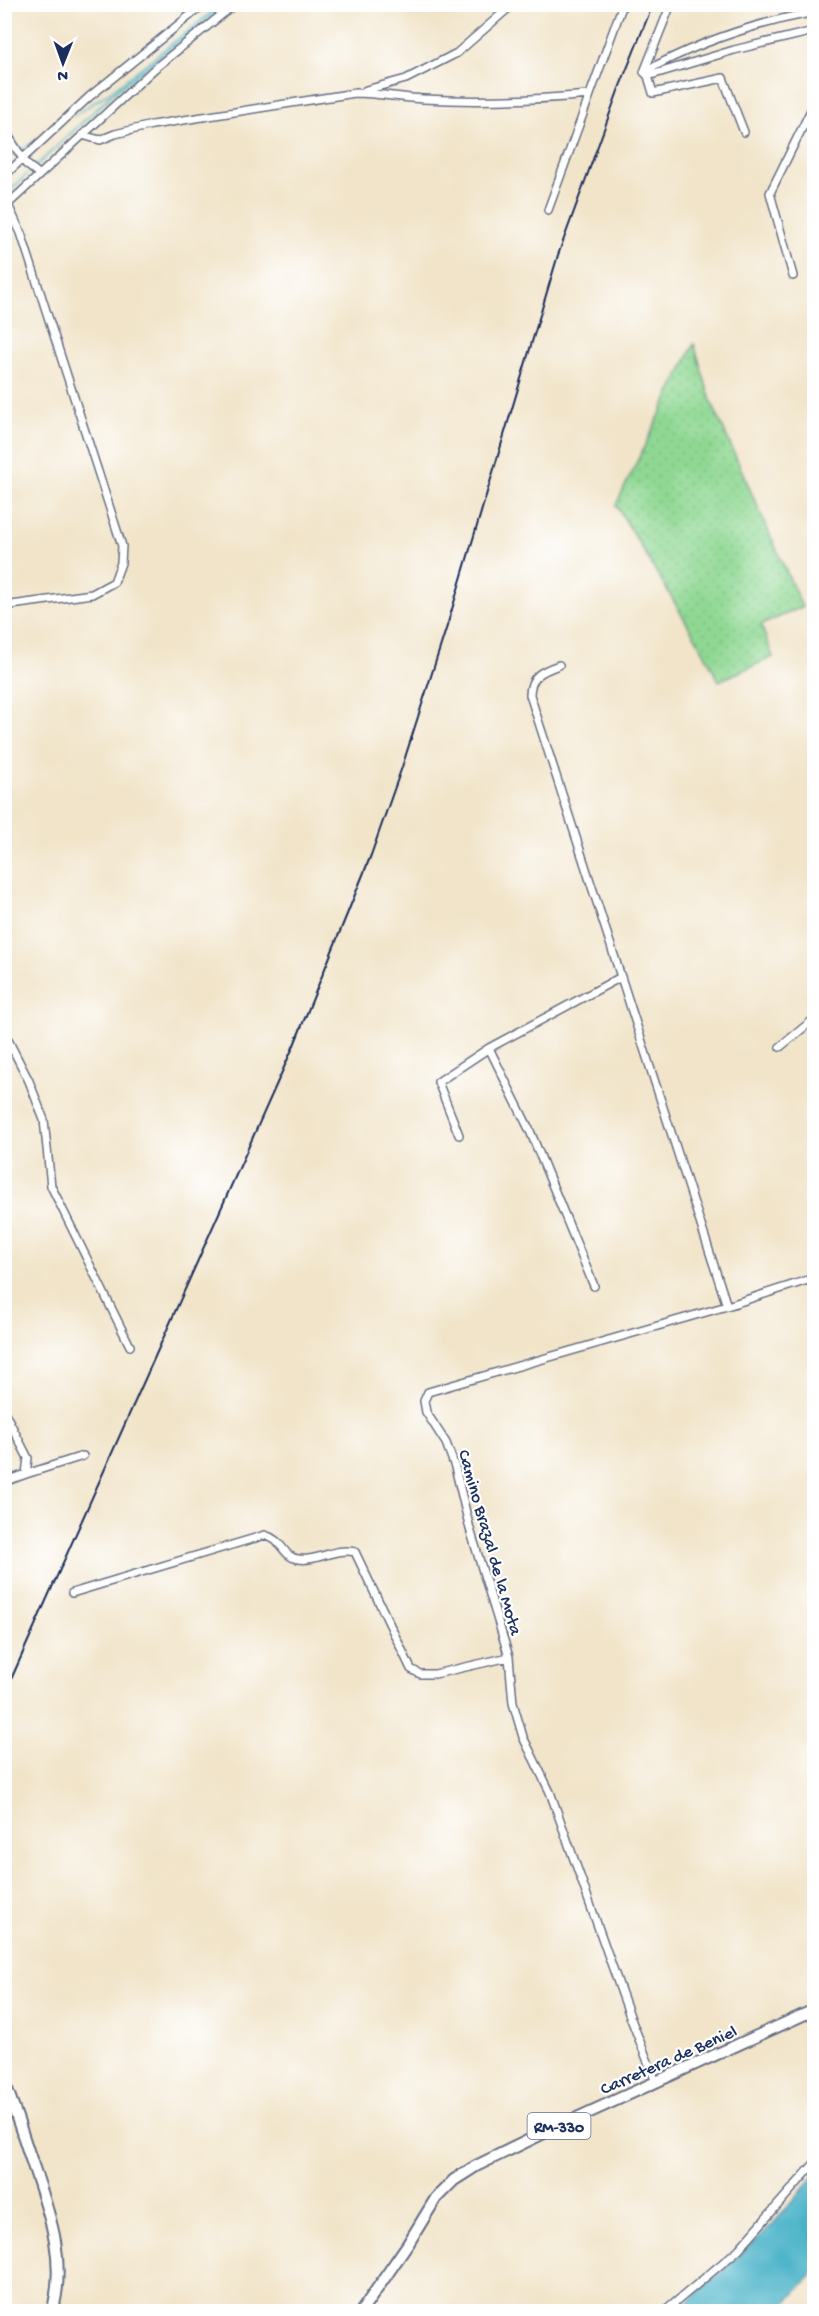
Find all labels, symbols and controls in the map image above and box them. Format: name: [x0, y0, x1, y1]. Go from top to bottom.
north arrow: [33, 33, 93, 93]
text: N: [57, 65, 68, 84]
street label: Camino Brazal de la Mota: [452, 1448, 525, 1639]
street label: Carretera de Beniel: [597, 2022, 741, 2101]
road number: RM-330: [528, 2113, 590, 2139]

